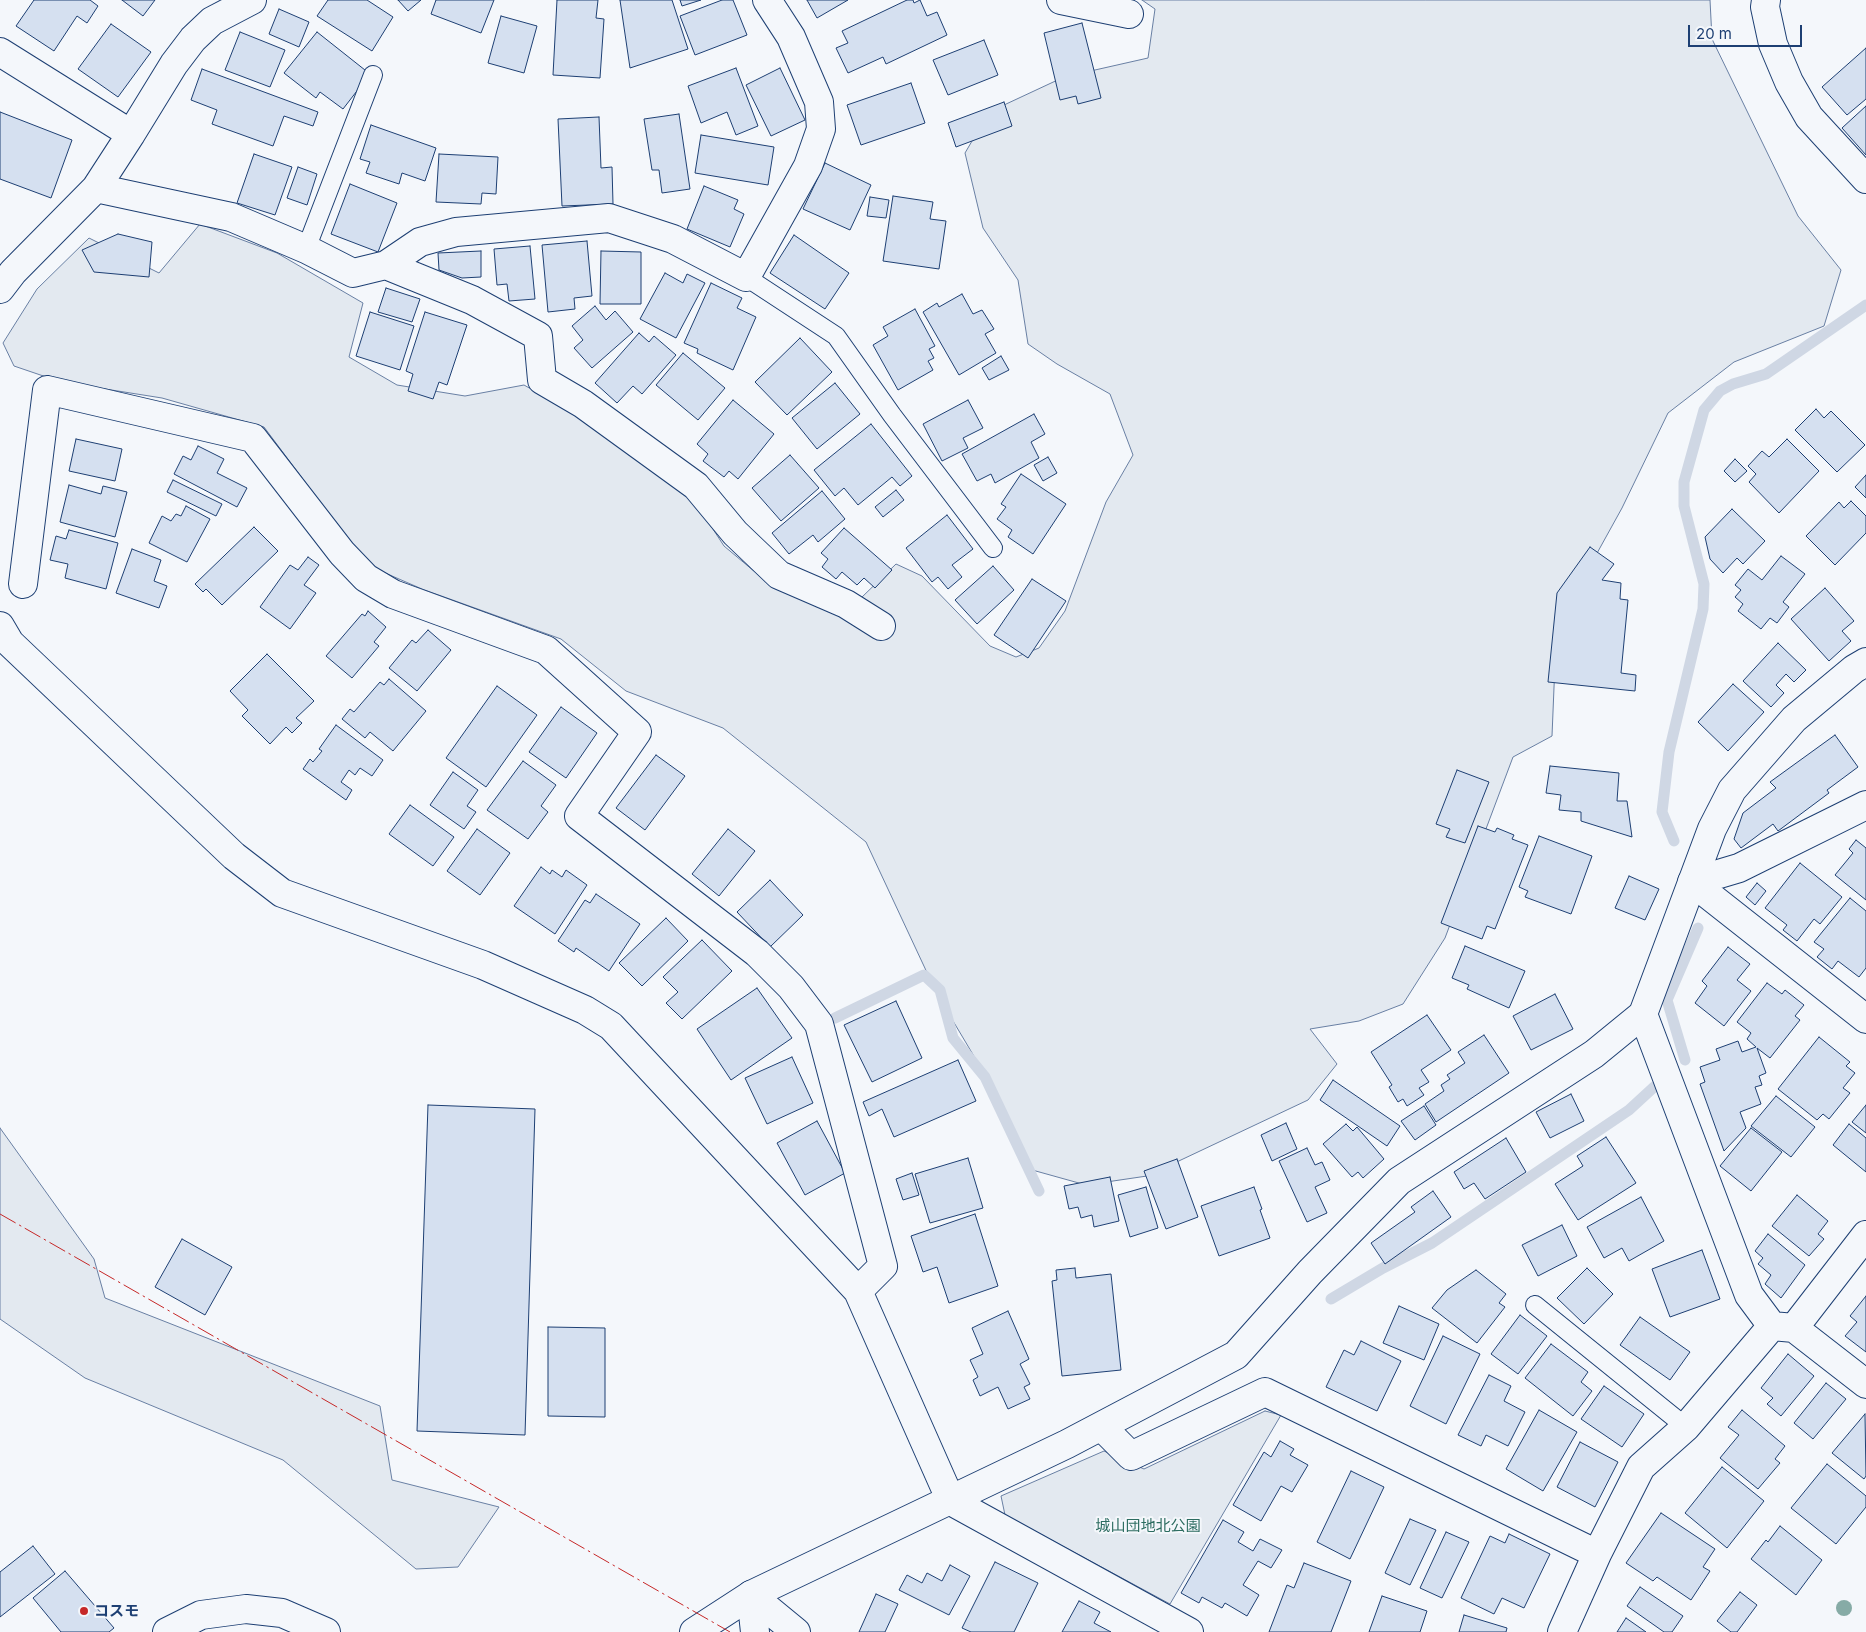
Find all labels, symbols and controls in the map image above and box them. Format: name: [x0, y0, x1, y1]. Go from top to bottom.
scale bar: [1691, 15, 1805, 47]
text: 20 m: [1696, 24, 1732, 43]
park label: 城山団地北公園: [1096, 1517, 1200, 1535]
place label: コスモ: [94, 1602, 139, 1620]
marker: コスモ: [78, 1605, 90, 1617]

